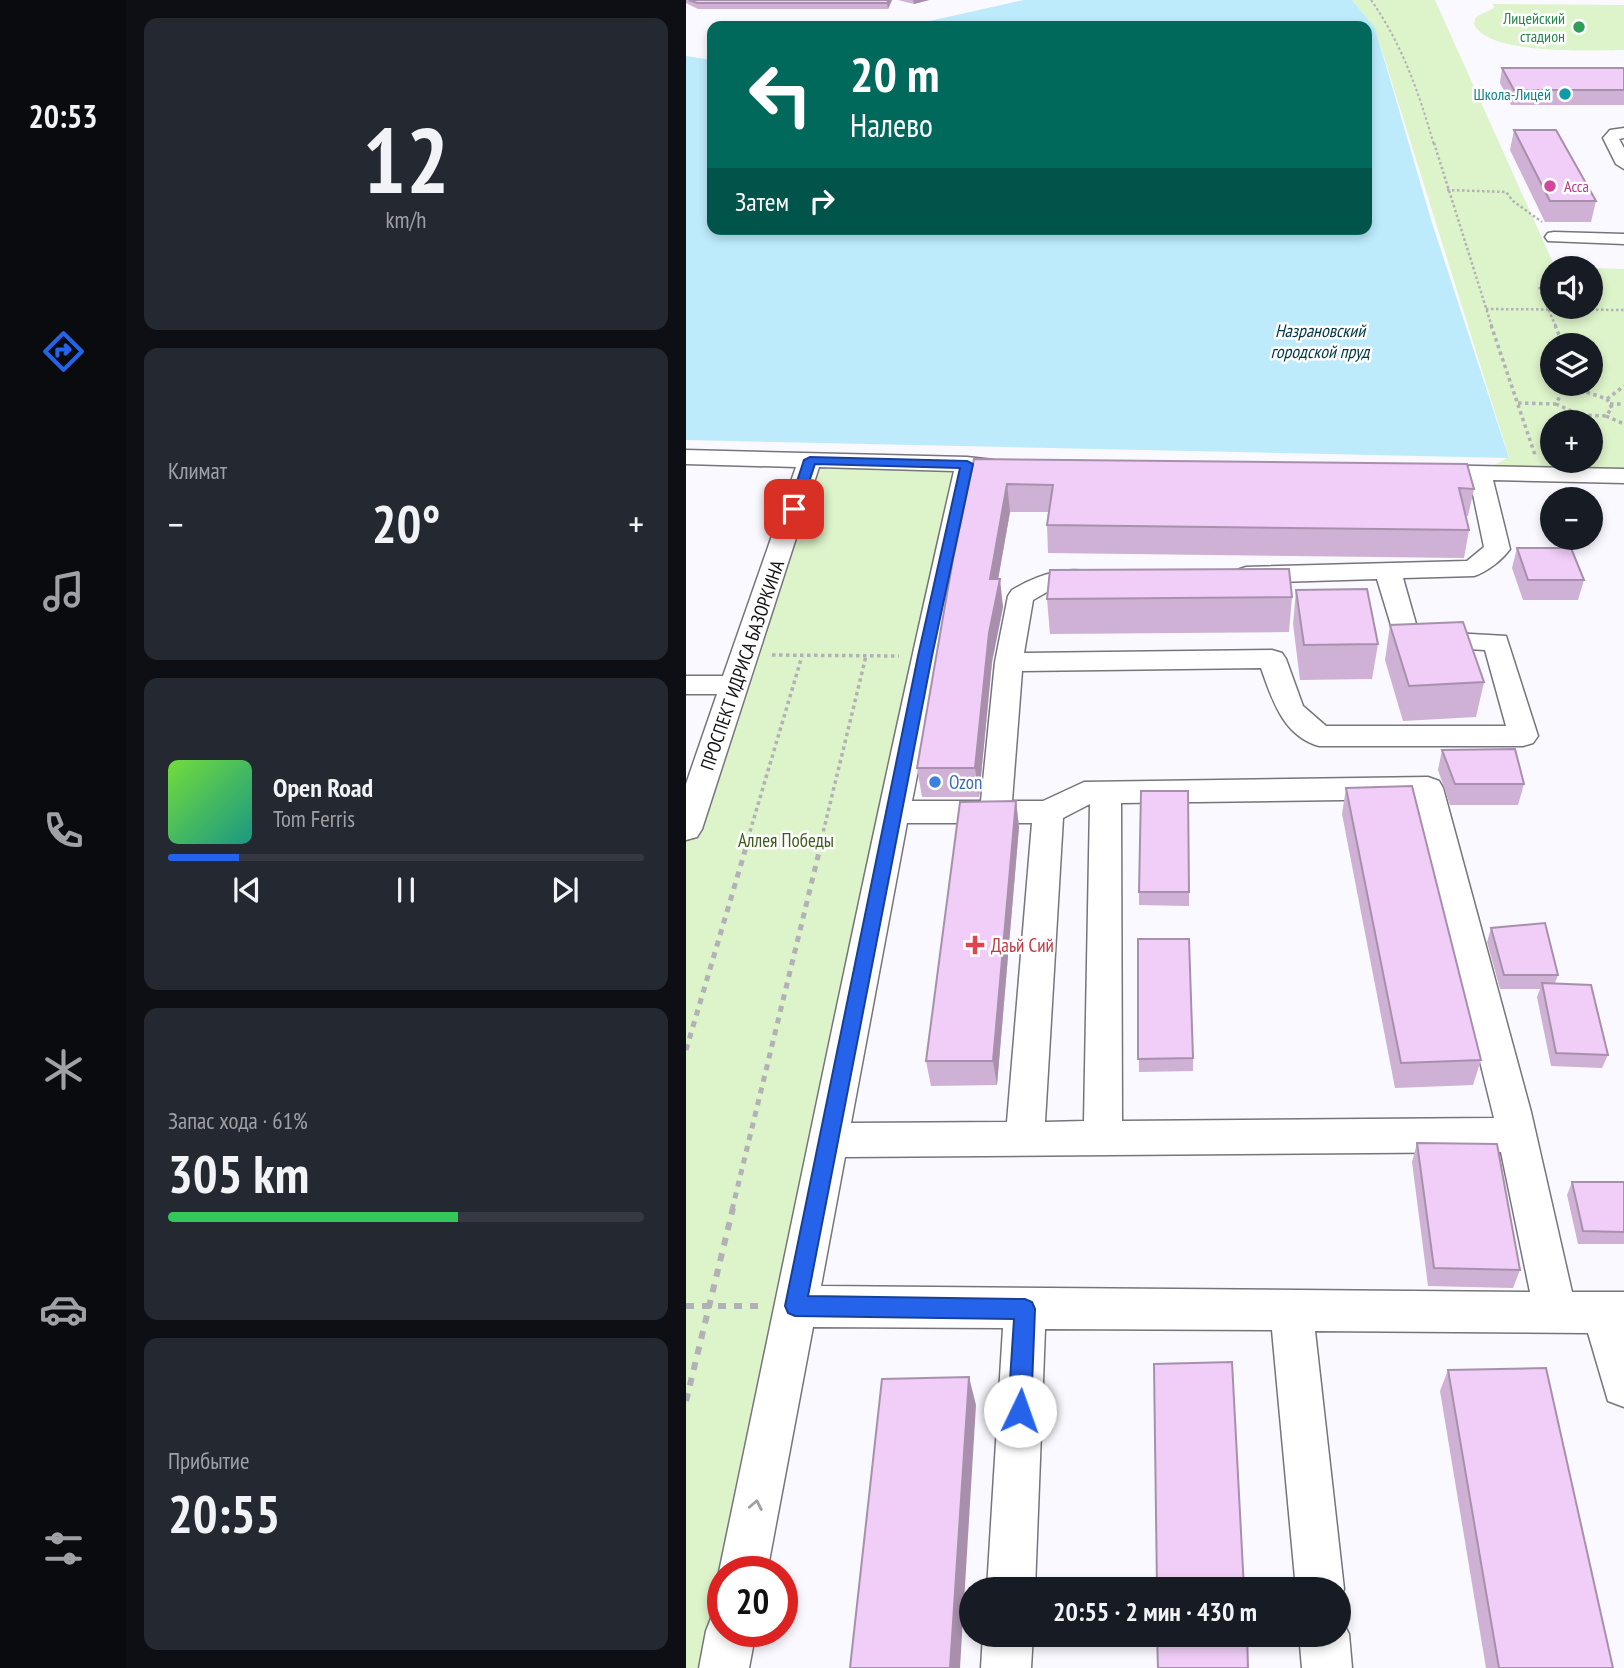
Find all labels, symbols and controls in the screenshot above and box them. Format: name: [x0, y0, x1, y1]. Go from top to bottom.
place label: Лицейский стадион: [1502, 8, 1565, 46]
marker: Лицейский стадион: [1571, 19, 1587, 35]
text: 20 m: [850, 42, 939, 106]
icon: left: [735, 49, 826, 140]
place label: Школа-Лицей: [1474, 84, 1551, 104]
marker: Школа-Лицей: [1557, 86, 1573, 102]
text: 20:53: [28, 95, 98, 137]
text: 12: [363, 100, 450, 218]
text: Налево: [850, 104, 933, 146]
place label: Асса: [1564, 176, 1589, 196]
marker: Асса: [1542, 178, 1558, 194]
icon: right: [803, 182, 841, 220]
text: Затем: [735, 185, 789, 218]
text: km/h: [386, 205, 426, 234]
map controls: [1540, 256, 1603, 550]
button: sound: [1540, 256, 1603, 319]
water label: Назрановский городской пруд: [1271, 319, 1371, 363]
icon: directions: [39, 327, 88, 376]
button: layers: [1540, 333, 1603, 396]
button: +: [1540, 410, 1603, 473]
text: Климат: [168, 456, 227, 485]
pin: [764, 479, 824, 539]
button: −: [1540, 487, 1603, 550]
text: 20°: [372, 490, 440, 557]
icon: arrive: [775, 490, 813, 528]
text: −: [168, 499, 184, 548]
text: +: [628, 499, 644, 548]
street label: ПРОСПЕКТ ИДРИСА БАЗОРКИНА: [695, 557, 789, 773]
icon: music: [39, 567, 88, 616]
place label: Ozon: [949, 770, 982, 794]
text: Open Road: [273, 771, 373, 804]
marker: Ozon: [927, 774, 943, 790]
text: Tom Ferris: [273, 804, 355, 833]
icon: phone: [39, 806, 88, 855]
park label: Аллея Победы: [738, 828, 834, 852]
icon: previous: [228, 871, 266, 909]
icon: pause: [387, 871, 425, 909]
icon: next: [546, 871, 584, 909]
place label: Даьй Сий: [991, 933, 1054, 957]
marker: Даьй Сий: [965, 935, 985, 955]
icon: climate: [39, 1045, 88, 1094]
text: Запас хода · 61%: [168, 1106, 308, 1135]
text: 305 km: [168, 1140, 309, 1207]
icon: car: [39, 1285, 88, 1334]
position arrow: [983, 1374, 1057, 1448]
text: Прибытие: [168, 1446, 249, 1475]
text: 20:55: [168, 1480, 280, 1547]
one-way arrow: [748, 1499, 763, 1511]
icon: filters: [39, 1524, 88, 1573]
speed limit sign: 20: [707, 1556, 798, 1647]
text: 20:55 · 2 мин · 430 m: [1053, 1595, 1257, 1628]

